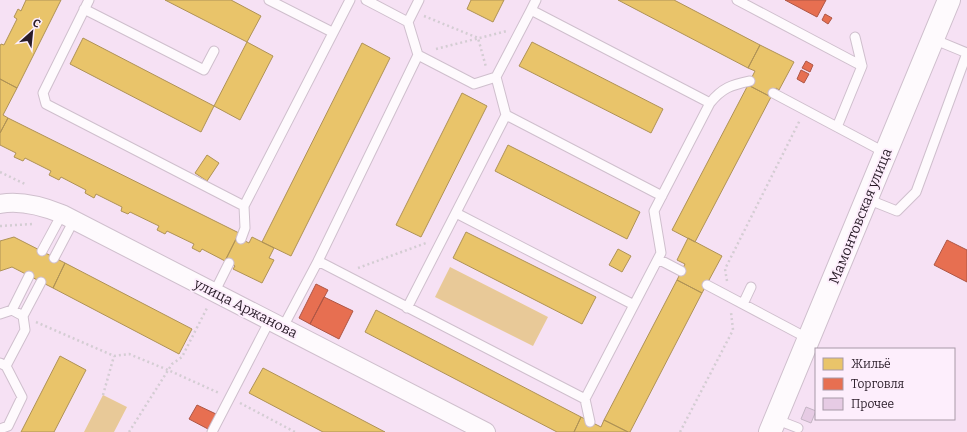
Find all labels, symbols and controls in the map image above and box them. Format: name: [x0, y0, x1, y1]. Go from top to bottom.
north arrow: [12, 12, 52, 52]
text: С: [30, 16, 42, 31]
street label: Мамонтовская улица: [825, 146, 896, 287]
street label: улица Аржанова: [190, 275, 301, 342]
legend: [815, 348, 955, 420]
text: Жильё: [851, 357, 891, 371]
text: Торговля: [851, 377, 905, 391]
text: Прочее: [851, 397, 894, 411]

